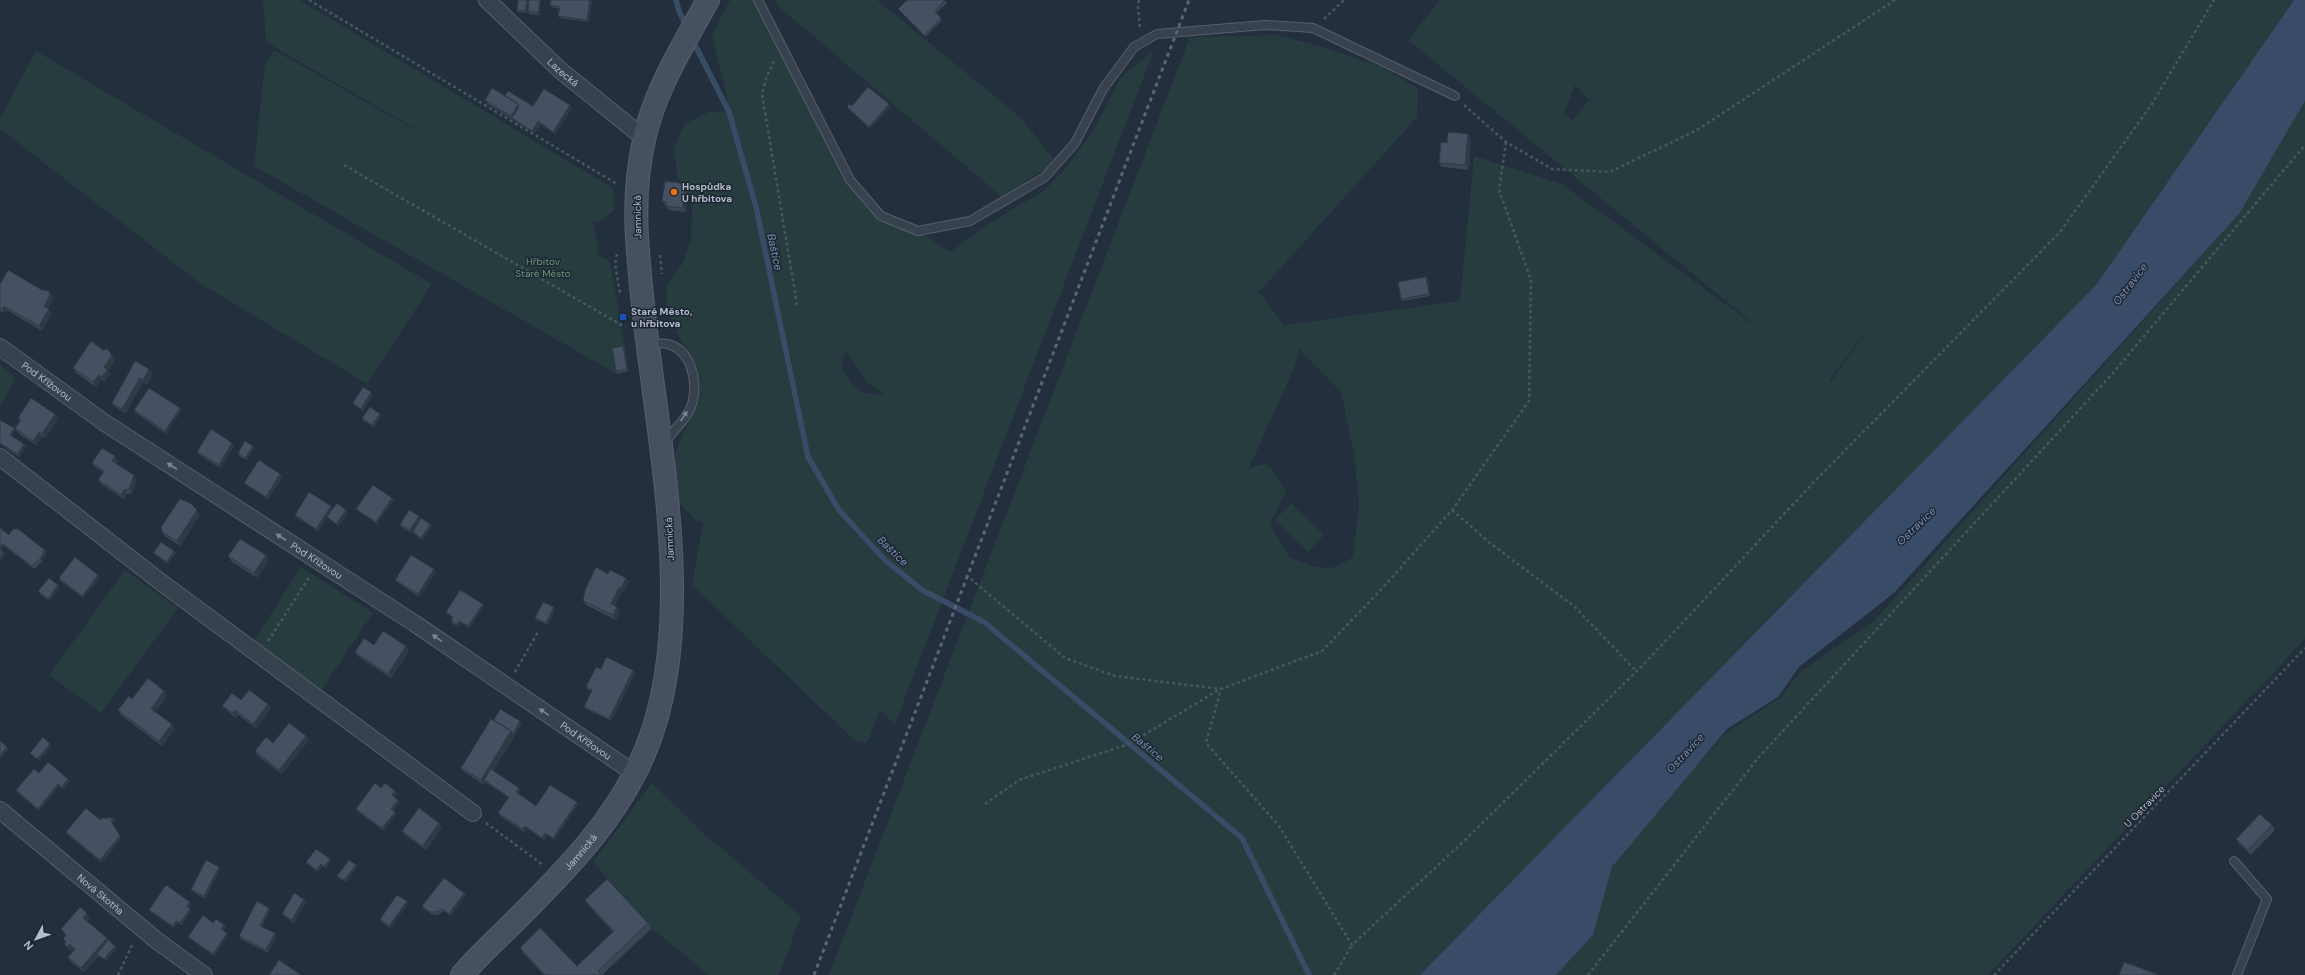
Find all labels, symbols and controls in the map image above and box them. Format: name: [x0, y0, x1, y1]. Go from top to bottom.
street label: Lazecká: [545, 55, 581, 90]
place label: Hospůdka U hřbitova: [682, 180, 732, 205]
marker: Hospůdka U hřbitova: [669, 187, 679, 197]
street label: Jamnická: [631, 195, 644, 239]
water label: Baštice: [764, 232, 786, 272]
park label: Hřbitov Staré Město: [515, 255, 571, 280]
water label: Ostravice: [2110, 260, 2150, 308]
place label: Staré Město, u hřbitova: [631, 305, 693, 330]
marker: Staré Město, u hřbitova: [618, 312, 628, 322]
street label: Pod Křížovou: [19, 359, 75, 404]
one-way arrow: [680, 411, 688, 421]
one-way arrow: [166, 463, 178, 470]
water label: Ostravice: [1893, 504, 1939, 548]
street label: Jamnická: [662, 517, 677, 561]
one-way arrow: [276, 533, 286, 541]
water label: Baštice: [875, 533, 911, 569]
street label: Pod Křížovou: [288, 539, 345, 582]
one-way arrow: [432, 634, 442, 642]
one-way arrow: [539, 708, 549, 716]
street label: Pod Křížovou: [558, 719, 614, 763]
water label: Baštice: [1129, 730, 1167, 764]
water label: Ostravice: [1663, 730, 1707, 776]
street label: U Ostravice: [2121, 782, 2168, 830]
street label: Jamnická: [562, 831, 600, 873]
street label: Nová Skotňa: [74, 871, 126, 918]
north arrow: [16, 919, 56, 959]
text: N: [21, 938, 36, 953]

